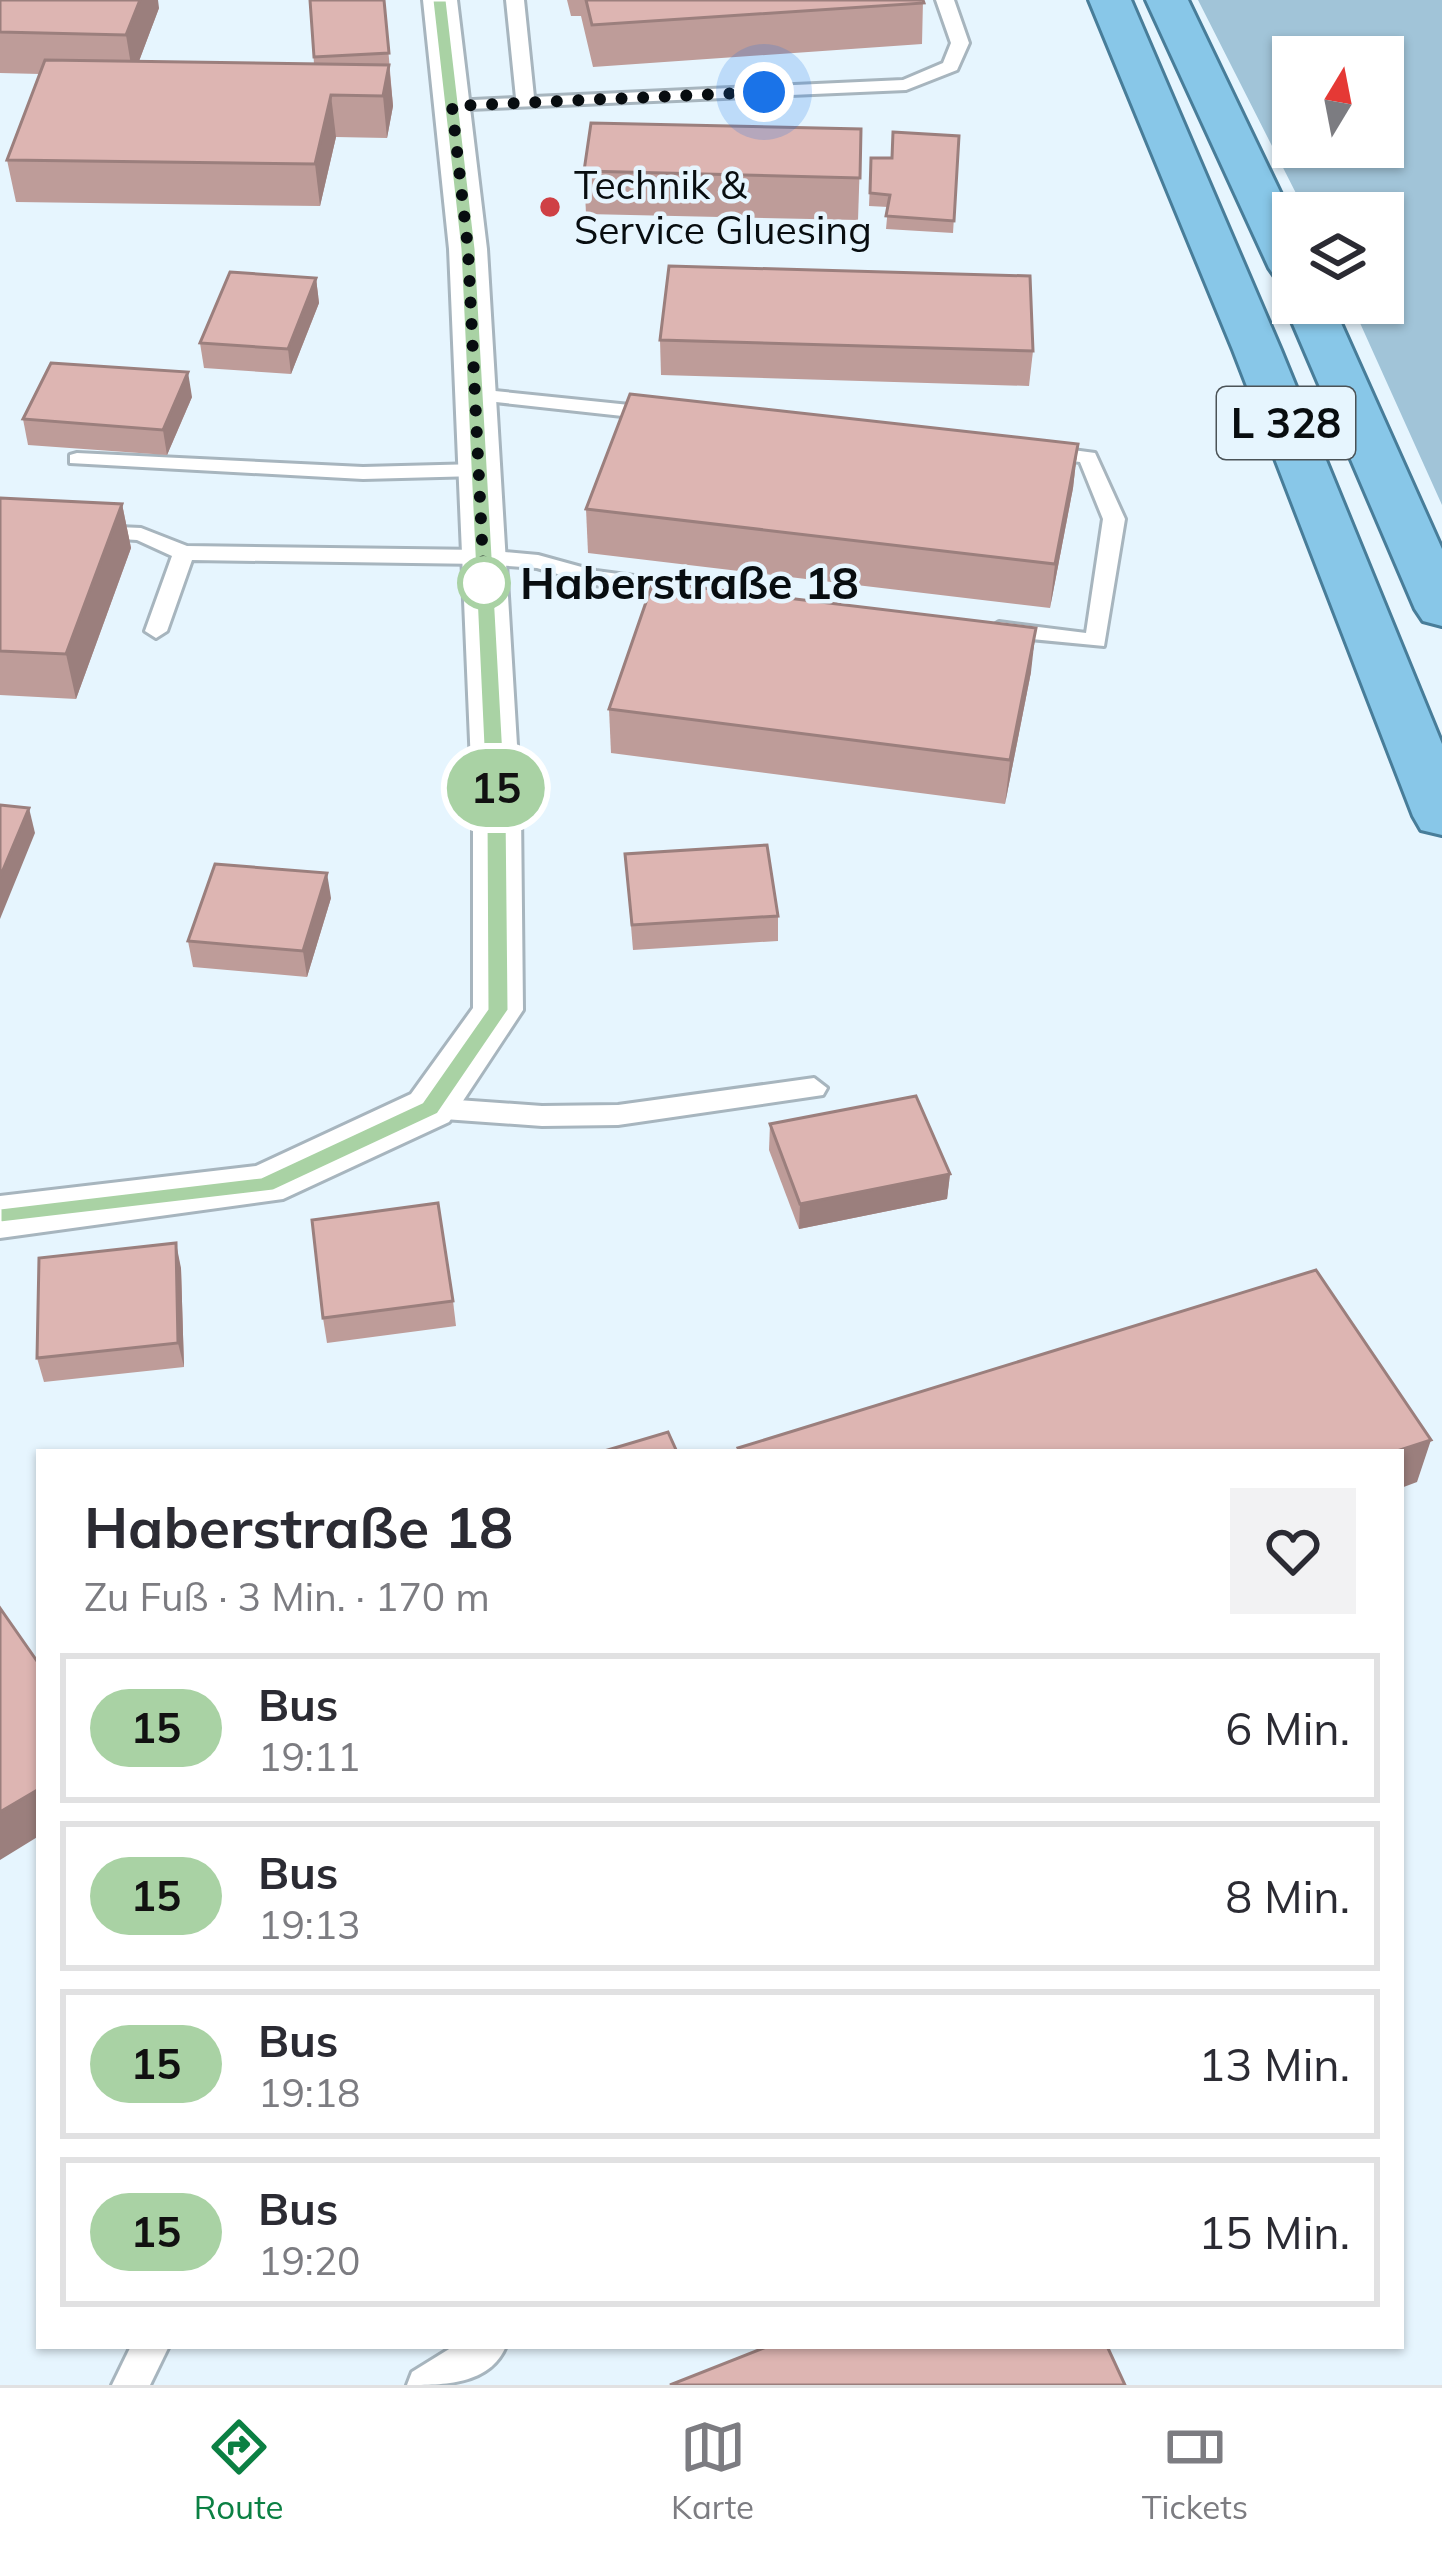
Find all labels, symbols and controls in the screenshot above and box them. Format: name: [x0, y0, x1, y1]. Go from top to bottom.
north arrow: [1272, 36, 1404, 168]
map controls: [1272, 36, 1404, 324]
your location: [734, 62, 794, 122]
place label: Technik & Service Gluesing: [574, 160, 872, 254]
button: layers: [1272, 192, 1404, 324]
marker: Technik & Service Gluesing: [537, 194, 563, 220]
road number: L 328: [1217, 387, 1355, 459]
place label: Haberstraße 18: [520, 554, 859, 610]
marker: Haberstraße 18: [459, 558, 509, 608]
line badge: 15: [442, 749, 550, 827]
text: 15: [471, 761, 521, 814]
button: heart: [1230, 1488, 1356, 1614]
text: Haberstraße 18: [84, 1491, 513, 1562]
text: Zu Fuß · 3 Min. · 170 m: [84, 1572, 490, 1621]
text: Bus: [258, 1676, 338, 1732]
text: 6 Min.: [1225, 1700, 1350, 1756]
text: 15: [131, 1701, 181, 1754]
text: 19:11: [258, 1732, 361, 1781]
text: Bus: [258, 1844, 338, 1900]
text: 8 Min.: [1225, 1868, 1350, 1924]
text: 15: [131, 1869, 181, 1922]
text: 19:13: [258, 1900, 361, 1949]
text: Bus: [258, 2012, 338, 2068]
text: 13 Min.: [1198, 2036, 1350, 2092]
text: 15: [131, 2037, 181, 2090]
text: 19:18: [258, 2068, 361, 2117]
text: Bus: [258, 2180, 338, 2236]
text: 15 Min.: [1198, 2204, 1350, 2260]
text: 15: [131, 2205, 181, 2258]
text: 19:20: [258, 2236, 361, 2285]
tab: Route: [194, 2414, 283, 2527]
tab: Karte: [671, 2414, 754, 2527]
tab: Tickets: [1142, 2414, 1248, 2527]

